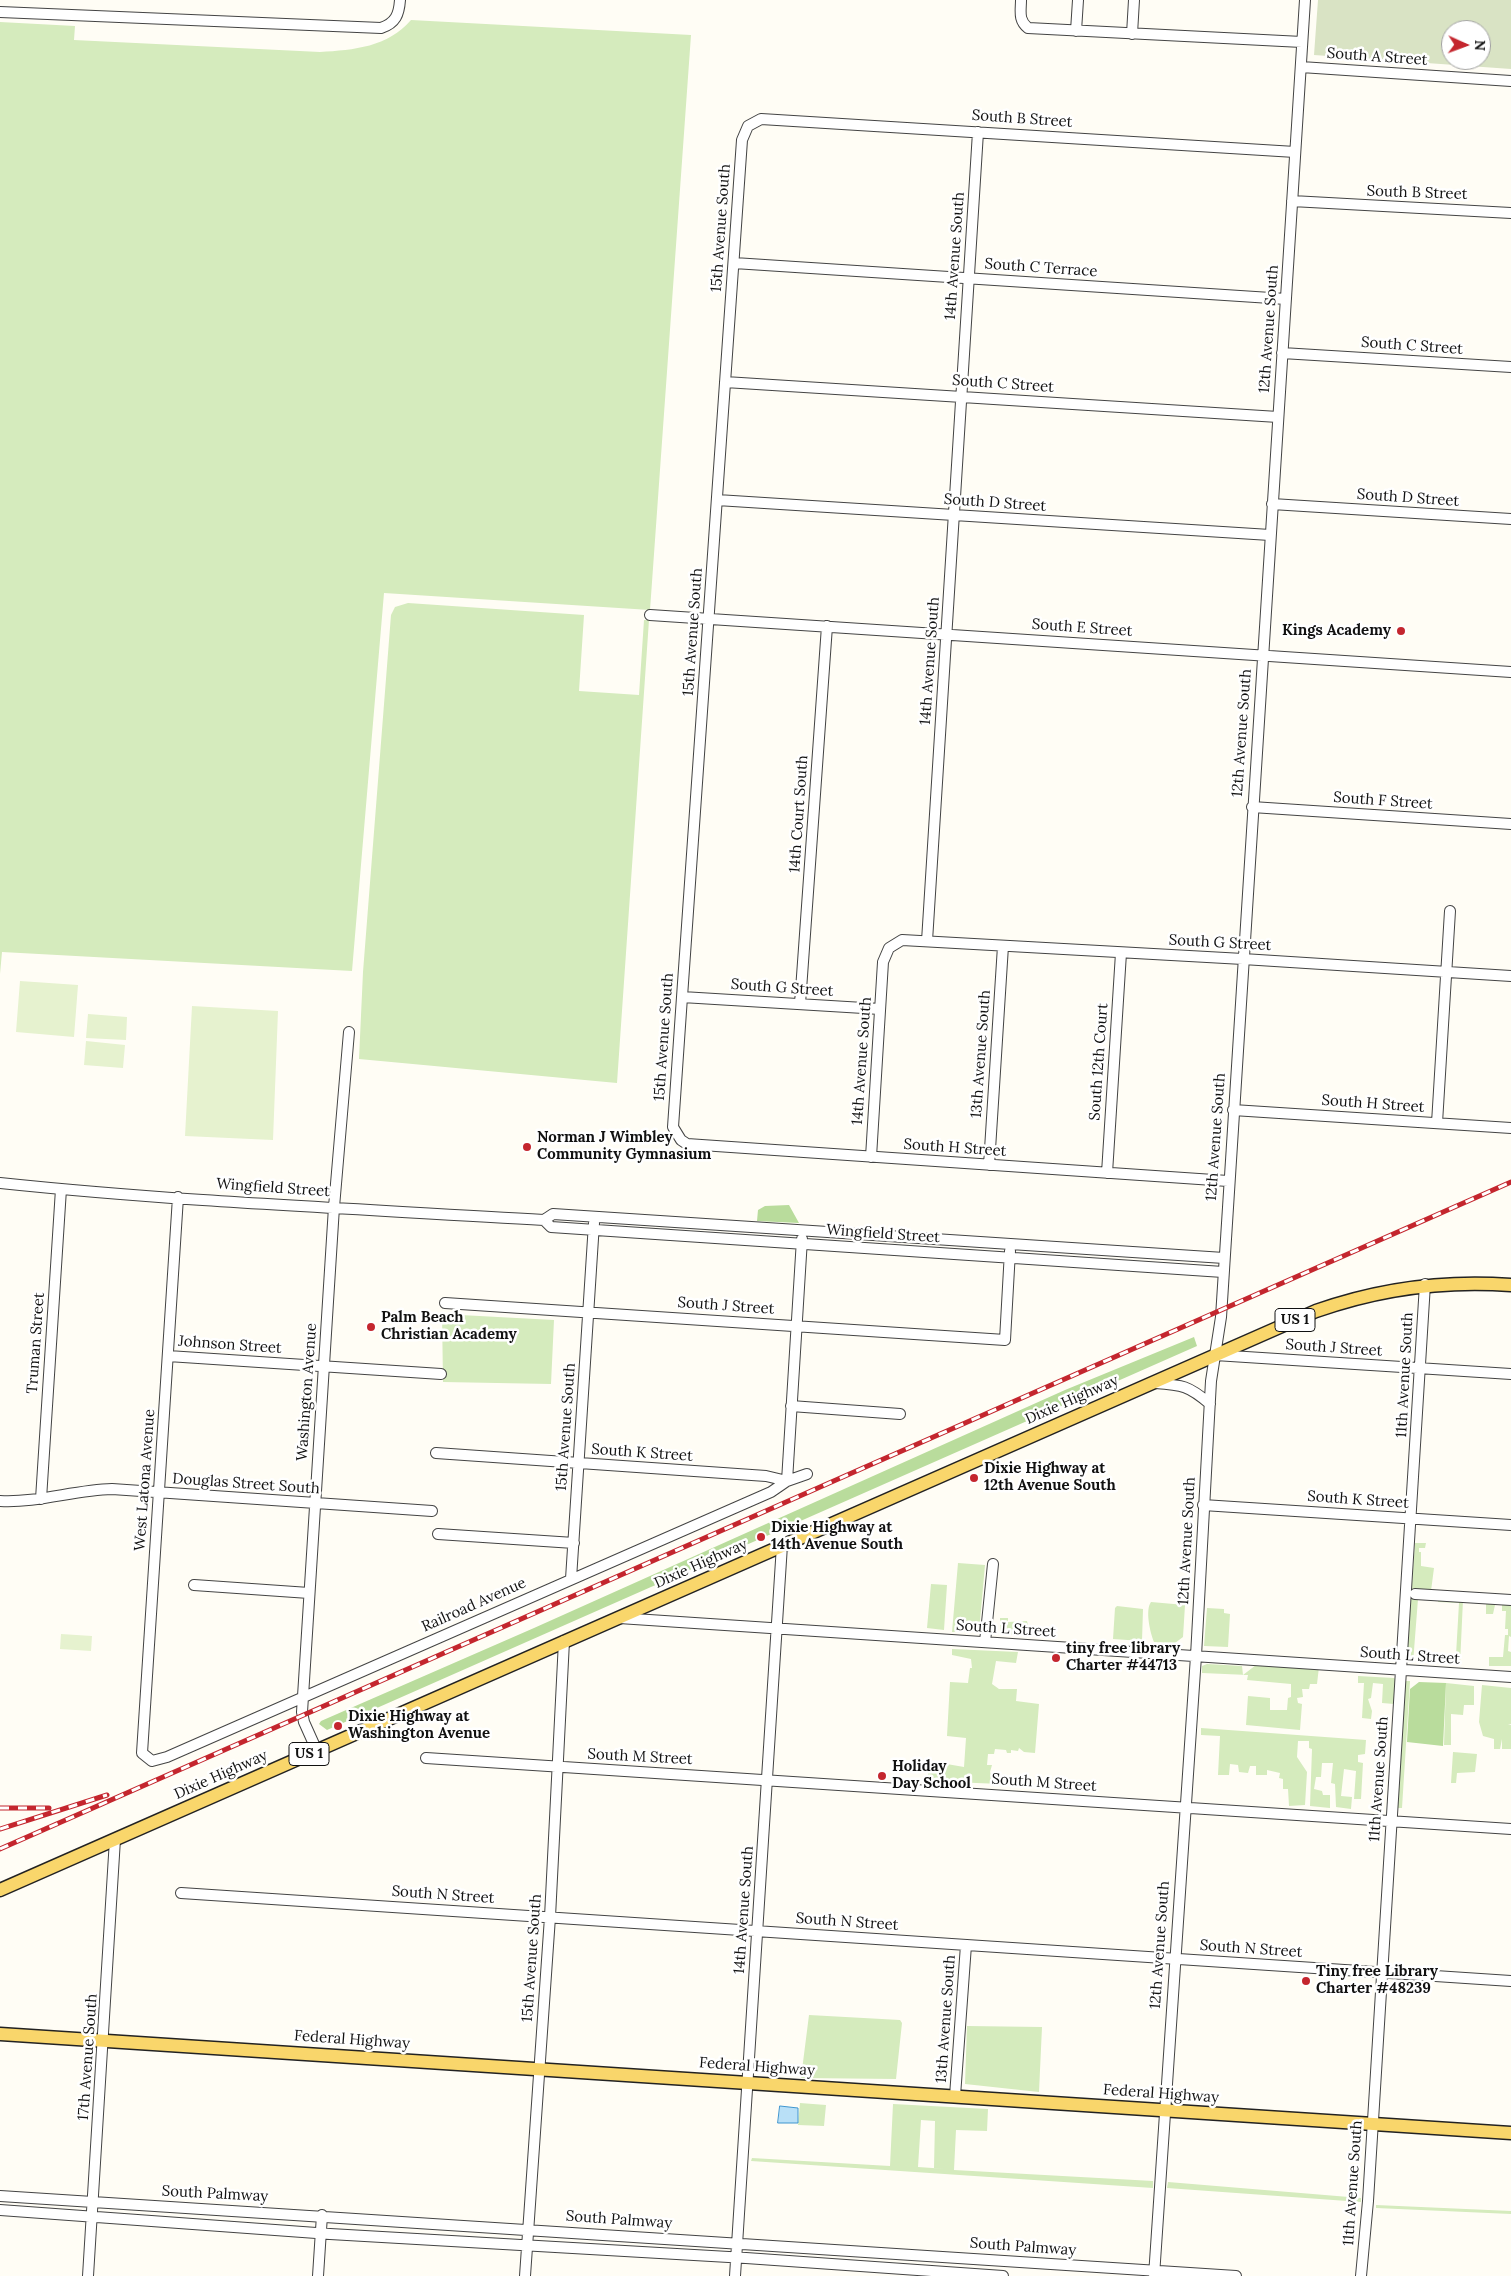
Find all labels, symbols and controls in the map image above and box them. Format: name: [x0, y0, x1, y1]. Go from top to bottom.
north arrow: [1441, 20, 1491, 70]
text: N: [1471, 40, 1489, 51]
street label: South A Street: [1326, 45, 1428, 69]
street label: South B Street: [971, 107, 1073, 131]
street label: 15th Avenue South: [708, 163, 734, 293]
street label: South B Street: [1366, 182, 1468, 204]
street label: 14th Avenue South: [942, 191, 968, 321]
street label: South C Terrace: [984, 255, 1098, 281]
street label: 12th Avenue South: [1256, 264, 1282, 394]
street label: South C Street: [1361, 333, 1463, 359]
street label: South C Street: [952, 371, 1054, 397]
street label: South D Street: [1356, 485, 1460, 511]
street label: South D Street: [943, 490, 1047, 516]
street label: 15th Avenue South: [680, 567, 706, 697]
street label: 14th Avenue South: [917, 596, 943, 726]
street label: South E Street: [1031, 616, 1133, 640]
place label: Kings Academy: [1282, 622, 1391, 640]
marker: Kings Academy: [1395, 625, 1407, 637]
street label: 12th Avenue South: [1229, 668, 1255, 798]
street label: 14th Court South: [786, 755, 812, 873]
street label: South F Street: [1333, 789, 1433, 813]
street label: South G Street: [1168, 931, 1272, 955]
street label: 15th Avenue South: [651, 972, 677, 1102]
street label: South G Street: [730, 975, 834, 1001]
street label: 13th Avenue South: [968, 989, 994, 1119]
street label: 14th Avenue South: [849, 996, 875, 1126]
street label: South 12th Court: [1086, 1003, 1112, 1121]
street label: 12th Avenue South: [1203, 1072, 1229, 1202]
street label: South H Street: [1321, 1091, 1425, 1117]
place label: Norman J Wimbley Community Gymnasium: [537, 1129, 711, 1164]
street label: South H Street: [903, 1135, 1007, 1161]
marker: Norman J Wimbley Community Gymnasium: [521, 1141, 533, 1153]
street label: Wingfield Street: [216, 1175, 330, 1201]
street label: Wingfield Street: [826, 1221, 940, 1247]
street label: Truman Street: [23, 1292, 49, 1394]
street label: South J Street: [677, 1294, 775, 1318]
road number: US 1: [1275, 1308, 1315, 1332]
place label: Palm Beach Christian Academy: [381, 1309, 517, 1344]
street label: 11th Avenue South: [1393, 1312, 1417, 1438]
marker: Palm Beach Christian Academy: [365, 1321, 377, 1333]
street label: Washington Avenue: [293, 1322, 321, 1462]
street label: Johnson Street: [178, 1332, 282, 1358]
street label: South J Street: [1285, 1336, 1383, 1360]
street label: 15th Avenue South: [553, 1362, 579, 1492]
street label: Dixie Highway: [1022, 1371, 1122, 1429]
street label: West Latona Avenue: [131, 1409, 159, 1551]
street label: South K Street: [591, 1440, 693, 1466]
place label: Dixie Highway at 12th Avenue South: [984, 1460, 1116, 1495]
street label: Douglas Street South: [172, 1470, 320, 1498]
marker: Dixie Highway at 12th Avenue South: [968, 1472, 980, 1484]
street label: 12th Avenue South: [1175, 1477, 1199, 1605]
street label: South K Street: [1307, 1487, 1409, 1513]
place label: Dixie Highway at 14th Avenue South: [771, 1519, 903, 1554]
marker: Dixie Highway at 14th Avenue South: [755, 1531, 767, 1543]
street label: Dixie Highway: [651, 1535, 751, 1593]
street label: Railroad Avenue: [419, 1574, 529, 1636]
street label: South L Street: [955, 1617, 1057, 1641]
place label: tiny free library Charter #44713: [1066, 1640, 1180, 1675]
street label: South L Street: [1359, 1644, 1461, 1668]
marker: tiny free library Charter #44713: [1050, 1652, 1062, 1664]
place label: Dixie Highway at Washington Avenue: [348, 1708, 490, 1743]
street label: 11th Avenue South: [1366, 1716, 1392, 1842]
marker: Dixie Highway at Washington Avenue: [332, 1720, 344, 1732]
road number: US 1: [289, 1742, 329, 1766]
street label: South M Street: [587, 1745, 693, 1769]
street label: Dixie Highway: [171, 1746, 271, 1804]
place label: Holiday Day School: [892, 1758, 971, 1793]
marker: Holiday Day School: [876, 1770, 888, 1782]
street label: South M Street: [991, 1770, 1097, 1796]
street label: 14th Avenue South: [731, 1845, 757, 1975]
street label: 12th Avenue South: [1147, 1880, 1173, 2010]
street label: South N Street: [391, 1882, 495, 1908]
street label: 15th Avenue South: [519, 1893, 545, 2023]
street label: South N Street: [795, 1909, 899, 1935]
street label: South N Street: [1199, 1936, 1303, 1962]
street label: 13th Avenue South: [933, 1954, 959, 2084]
place label: Tiny free Library Charter #48239: [1316, 1963, 1438, 1998]
marker: Tiny free Library Charter #48239: [1300, 1975, 1312, 1987]
street label: 17th Avenue South: [75, 1993, 101, 2121]
street label: Federal Highway: [293, 2027, 411, 2053]
street label: Federal Highway: [698, 2054, 816, 2080]
street label: Federal Highway: [1102, 2081, 1220, 2107]
street label: 11th Avenue South: [1340, 2120, 1366, 2246]
street label: South Palmway: [161, 2182, 269, 2206]
street label: South Palmway: [565, 2207, 673, 2233]
street label: South Palmway: [969, 2234, 1077, 2260]

